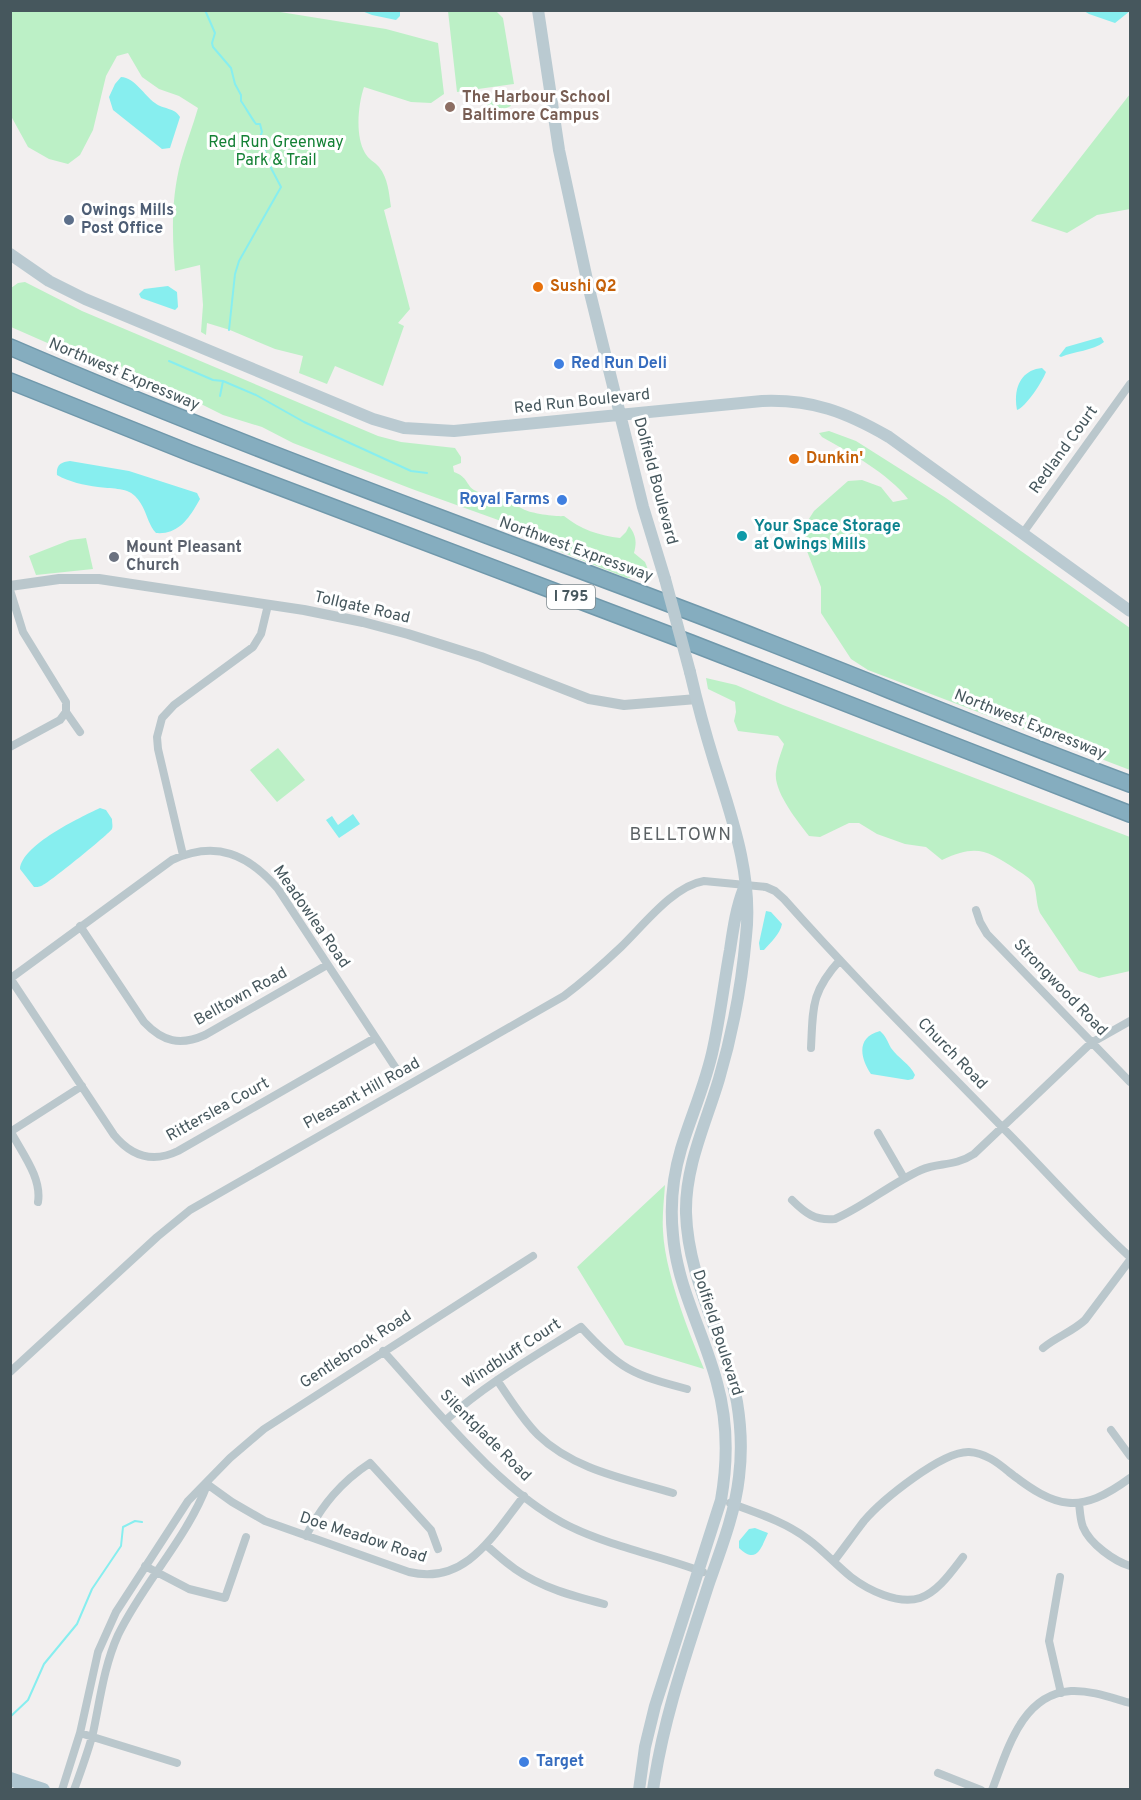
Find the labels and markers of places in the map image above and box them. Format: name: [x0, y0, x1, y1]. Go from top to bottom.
place label: The Harbour School Baltimore Campus: [462, 88, 610, 126]
marker: The Harbour School Baltimore Campus: [443, 100, 457, 114]
place label: Owings Mills Post Office: [81, 201, 174, 239]
marker: Owings Mills Post Office: [62, 213, 76, 227]
place label: Sushi Q2: [550, 277, 617, 297]
marker: Sushi Q2: [531, 280, 545, 294]
place label: Red Run Deli: [571, 354, 667, 374]
marker: Red Run Deli: [552, 357, 566, 371]
place label: Dunkin': [806, 449, 863, 469]
marker: Dunkin': [787, 452, 801, 466]
place label: Royal Farms: [459, 490, 550, 510]
marker: Royal Farms: [555, 493, 569, 507]
place label: Your Space Storage at Owings Mills: [754, 517, 901, 555]
marker: Your Space Storage at Owings Mills: [735, 529, 749, 543]
place label: Mount Pleasant Church: [126, 538, 242, 576]
marker: Mount Pleasant Church: [107, 550, 121, 564]
place label: Target: [536, 1752, 584, 1772]
marker: Target: [517, 1755, 531, 1769]

